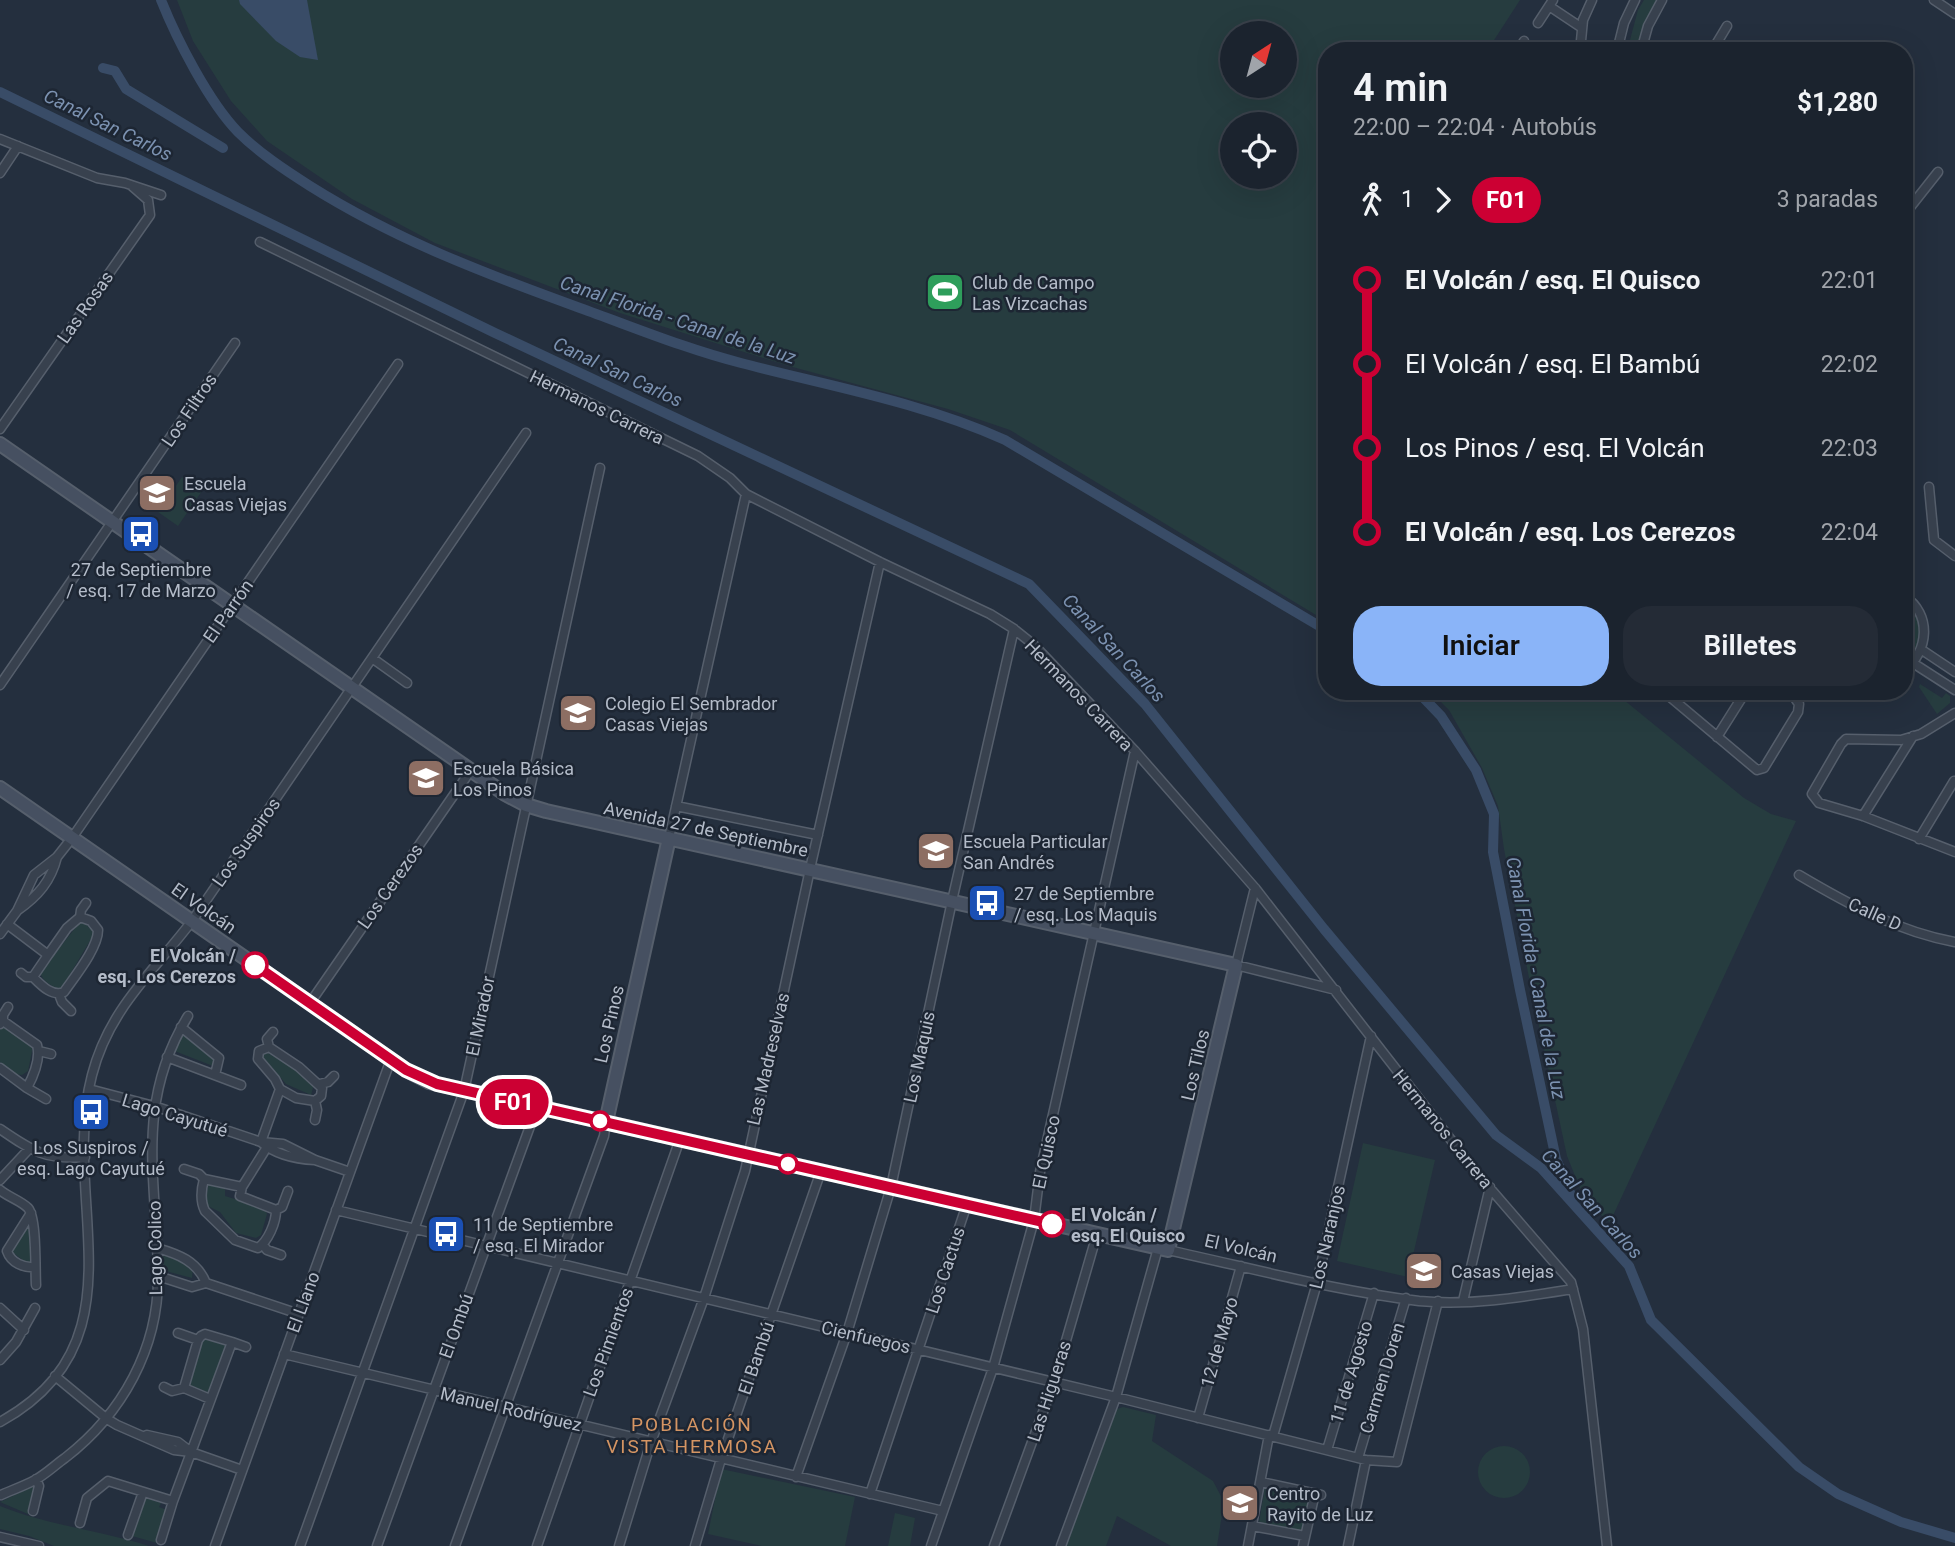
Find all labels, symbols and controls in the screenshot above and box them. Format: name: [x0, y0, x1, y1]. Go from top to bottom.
north arrow: [1220, 21, 1297, 98]
map controls: [1220, 21, 1297, 189]
text: 4 min: [1353, 66, 1448, 110]
water label: Canal San Carlos: [40, 84, 176, 166]
text: $1,280: [1797, 87, 1878, 117]
button: locate: [1220, 112, 1297, 189]
text: 22:00 – 22:04 · Autobús: [1353, 114, 1597, 141]
icon: walk: [1353, 181, 1391, 219]
icon: forward: [1424, 181, 1462, 219]
text: 1: [1401, 186, 1414, 213]
text: F01: [1486, 186, 1527, 214]
text: 3 paradas: [1777, 186, 1878, 213]
text: El Volcán / esq. El Quisco: [1405, 265, 1701, 295]
street label: Las Rosas: [53, 267, 117, 347]
text: 22:01: [1821, 267, 1878, 294]
water label: Canal Florida - Canal de la Luz: [557, 271, 799, 369]
sports icon: Club de Campo Las Vizcachas: [924, 271, 966, 313]
place label: Club de Campo Las Vizcachas: [972, 272, 1094, 314]
water label: Canal San Carlos: [550, 332, 686, 412]
text: El Volcán / esq. El Bambú: [1405, 349, 1700, 379]
text: 22:02: [1821, 351, 1878, 378]
street label: Hermanos Carrera: [526, 365, 668, 449]
street label: Los Filtros: [157, 369, 221, 451]
text: Los Pinos / esq. El Volcán: [1405, 433, 1705, 463]
text: 22:03: [1821, 435, 1878, 462]
school or university icon: Escuela Casas Viejas: [136, 472, 178, 514]
place label: Escuela Casas Viejas: [184, 473, 287, 515]
bus stop icon: 27 de Septiembre / esq. 17 de Marzo: [120, 513, 162, 555]
text: El Volcán / esq. Los Cerezos: [1405, 517, 1736, 547]
text: 22:04: [1821, 519, 1878, 546]
place label: 27 de Septiembre / esq. 17 de Marzo: [66, 559, 216, 601]
street label: El Parrón: [199, 575, 257, 647]
water label: Canal San Carlos: [1058, 589, 1170, 707]
button: Iniciar: [1353, 606, 1609, 686]
button: Billetes: [1623, 606, 1878, 686]
street label: Hermanos Carrera: [1021, 635, 1137, 755]
school or university icon: Colegio El Sembrador Casas Viejas: [557, 692, 599, 734]
place label: Colegio El Sembrador Casas Viejas: [605, 693, 777, 735]
school or university icon: Escuela Básica Los Pinos: [405, 757, 447, 799]
place label: Escuela Básica Los Pinos: [453, 758, 574, 800]
street label: Los Suspiros: [208, 794, 284, 890]
street label: Avenida 27 de Septiembre: [602, 797, 810, 861]
school or university icon: Escuela Particular San Andrés: [915, 830, 957, 872]
place label: Escuela Particular San Andrés: [963, 831, 1108, 873]
street label: Los Cerezos: [353, 840, 427, 932]
water label: Canal Florida - Canal de la Luz: [1501, 855, 1571, 1102]
street label: El Volcán: [168, 878, 240, 938]
bus stop icon: 27 de Septiembre / esq. Los Maquis: [966, 882, 1008, 924]
place label: 27 de Septiembre / esq. Los Maquis: [1014, 883, 1157, 925]
street label: Calle D: [1845, 893, 1905, 935]
place label: El Volcán / esq. Los Cerezos: [98, 945, 236, 987]
marker: El Volcán / esq. Los Cerezos: [242, 952, 268, 978]
street label: El Mirador: [461, 974, 499, 1058]
street label: Los Pinos: [590, 983, 628, 1065]
street label: Las Madreselvas: [743, 991, 793, 1127]
street label: Los Maquis: [899, 1009, 939, 1105]
street label: Los Tilos: [1177, 1027, 1213, 1103]
street label: Hermanos Carrera: [1389, 1065, 1497, 1193]
line badge: F01: [474, 1079, 554, 1125]
text: F01: [494, 1088, 534, 1116]
street label: Lago Cayutué: [120, 1089, 230, 1141]
bus stop icon: Los Suspiros / esq. Lago Cayutué: [70, 1091, 112, 1133]
unlabelled marker: [590, 1111, 610, 1131]
street label: El Quisco: [1028, 1113, 1064, 1191]
place label: Los Suspiros / esq. Lago Cayutué: [17, 1137, 165, 1179]
water label: Canal San Carlos: [1537, 1144, 1647, 1264]
unlabelled marker: [778, 1154, 798, 1174]
street label: Los Naranjos: [1305, 1183, 1349, 1291]
street label: Lago Colico: [144, 1200, 166, 1296]
place label: El Volcán / esq. El Quisco: [1071, 1204, 1185, 1246]
marker: El Volcán / esq. El Quisco: [1039, 1211, 1065, 1237]
bus stop icon: 11 de Septiembre / esq. El Mirador: [425, 1213, 467, 1255]
place label: 11 de Septiembre / esq. El Mirador: [473, 1214, 613, 1256]
street label: Los Cactus: [921, 1224, 969, 1316]
street label: El Volcán: [1203, 1229, 1279, 1267]
school or university icon: Casas Viejas: [1403, 1250, 1445, 1292]
place label: Casas Viejas: [1451, 1261, 1554, 1282]
street label: El Llano: [282, 1269, 324, 1335]
street label: Los Pimientos: [579, 1285, 637, 1399]
street label: El Ombú: [435, 1291, 477, 1361]
street label: 12 de Mayo: [1196, 1294, 1242, 1390]
street label: Cienfuegos: [819, 1317, 913, 1357]
street label: 11 de Agosto: [1325, 1318, 1377, 1426]
street label: El Bambú: [734, 1319, 778, 1397]
street label: Carmen Doren: [1355, 1320, 1409, 1436]
street label: Las Higueras: [1023, 1338, 1075, 1444]
street label: Manuel Rodríguez: [438, 1383, 584, 1435]
district label: POBLACIÓN VISTA HERMOSA: [606, 1413, 778, 1458]
school or university icon: Centro Rayito de Luz: [1219, 1482, 1261, 1524]
place label: Centro Rayito de Luz: [1267, 1483, 1373, 1525]

